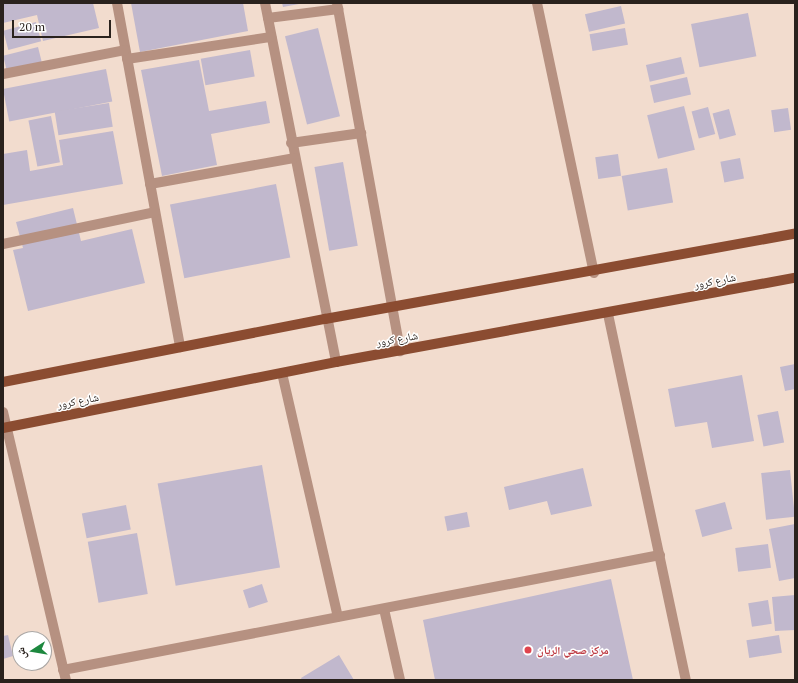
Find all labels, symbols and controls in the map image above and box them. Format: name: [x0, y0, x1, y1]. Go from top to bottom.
scale bar: [14, 12, 113, 38]
text: 20 m: [19, 19, 45, 34]
street label: شارع كرور: [693, 271, 737, 291]
street label: شارع كرور: [375, 329, 419, 349]
street label: شارع كرور: [56, 391, 100, 411]
north arrow: [12, 631, 52, 671]
place label: مركز صحي الريان: [537, 643, 609, 657]
marker: مركز صحي الريان: [522, 644, 534, 656]
text: ش: [13, 646, 29, 660]

